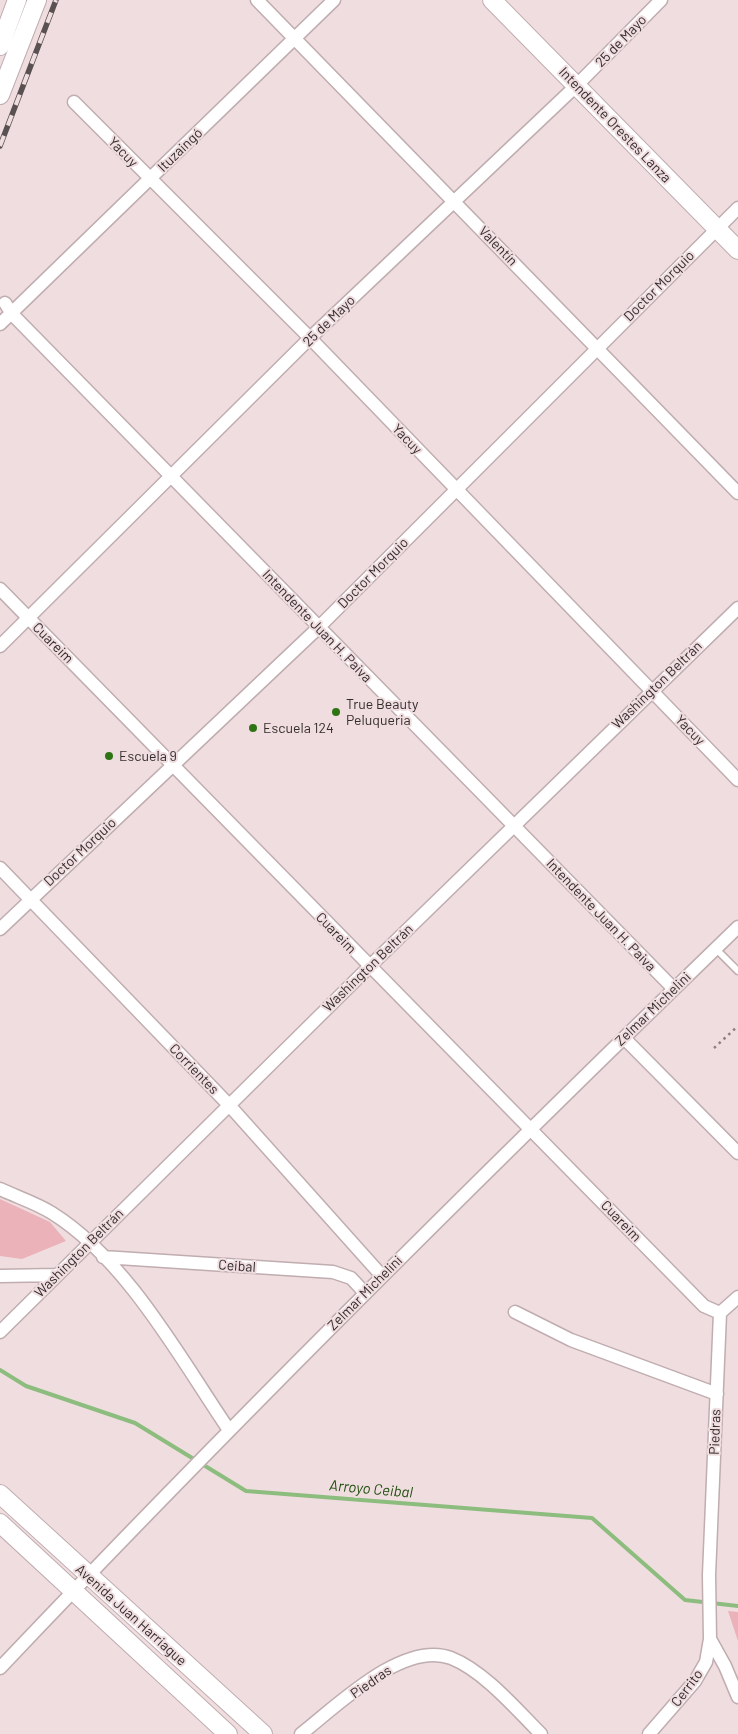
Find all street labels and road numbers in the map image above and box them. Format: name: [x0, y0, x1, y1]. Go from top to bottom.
street label: 25 de Mayo: [592, 11, 650, 71]
street label: Intendente Orestes Lanza: [555, 64, 675, 186]
street label: Ituzaingó: [154, 125, 206, 175]
street label: Yacuy: [105, 133, 141, 171]
street label: Valentín: [475, 223, 521, 269]
street label: Doctor Morquio: [620, 247, 698, 325]
street label: 25 de Mayo: [299, 292, 359, 350]
street label: Yacuy: [389, 420, 425, 458]
street label: Doctor Morquio: [334, 534, 412, 612]
street label: Intendente Juan H. Paiva: [259, 566, 375, 686]
street label: Cuareim: [29, 619, 77, 667]
street label: Washington Beltrán: [608, 638, 706, 732]
street label: Yacuy: [672, 711, 708, 749]
street label: Doctor Morquio: [40, 814, 120, 890]
street label: Intendente Juan H. Paiva: [543, 855, 659, 975]
street label: Cuareim: [312, 909, 360, 957]
street label: Washington Beltrán: [319, 921, 417, 1015]
street label: Zelmar Michelini: [612, 969, 694, 1049]
street label: Corrientes: [166, 1040, 222, 1098]
street label: Cuareim: [597, 1197, 645, 1245]
street label: Washington Beltrán: [31, 1205, 127, 1301]
street label: Zelmar Michelini: [324, 1252, 406, 1334]
street label: Ceibal: [218, 1256, 256, 1276]
street label: Piedras: [706, 1409, 724, 1455]
street label: Avenida Juan Harriague: [72, 1561, 190, 1669]
street label: Piedras: [347, 1662, 395, 1702]
street label: Cerrito: [668, 1666, 706, 1710]

